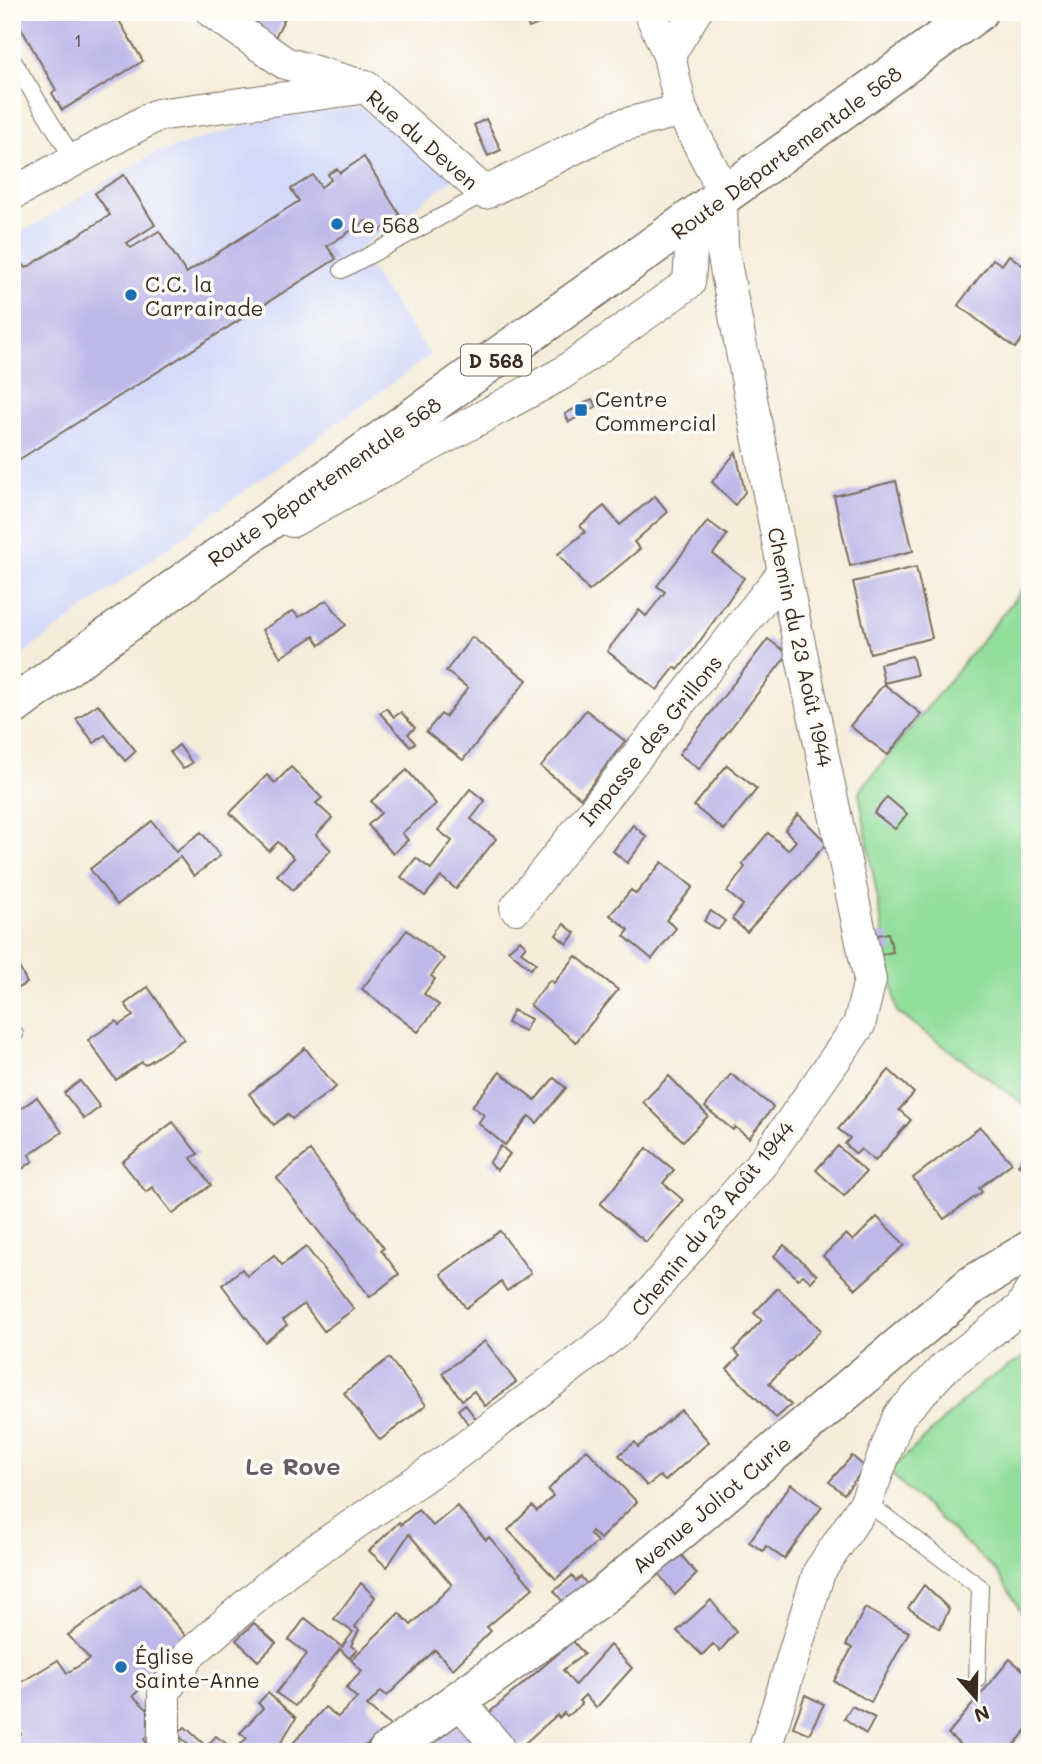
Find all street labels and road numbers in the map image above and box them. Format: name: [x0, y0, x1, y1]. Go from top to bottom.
street label: Route Départementale 568: [665, 59, 907, 245]
street label: Rue du Deven: [362, 83, 484, 195]
road number: D 568: [461, 344, 531, 376]
street label: Route Départementale 568: [202, 390, 446, 572]
street label: Chemin du 23 Août 1944: [762, 525, 840, 770]
street label: Impasse des Grillons: [573, 649, 727, 831]
street label: Chemin du 23 Août 1944: [625, 1114, 800, 1321]
street label: Avenue Joliot Curie: [626, 1429, 796, 1579]

